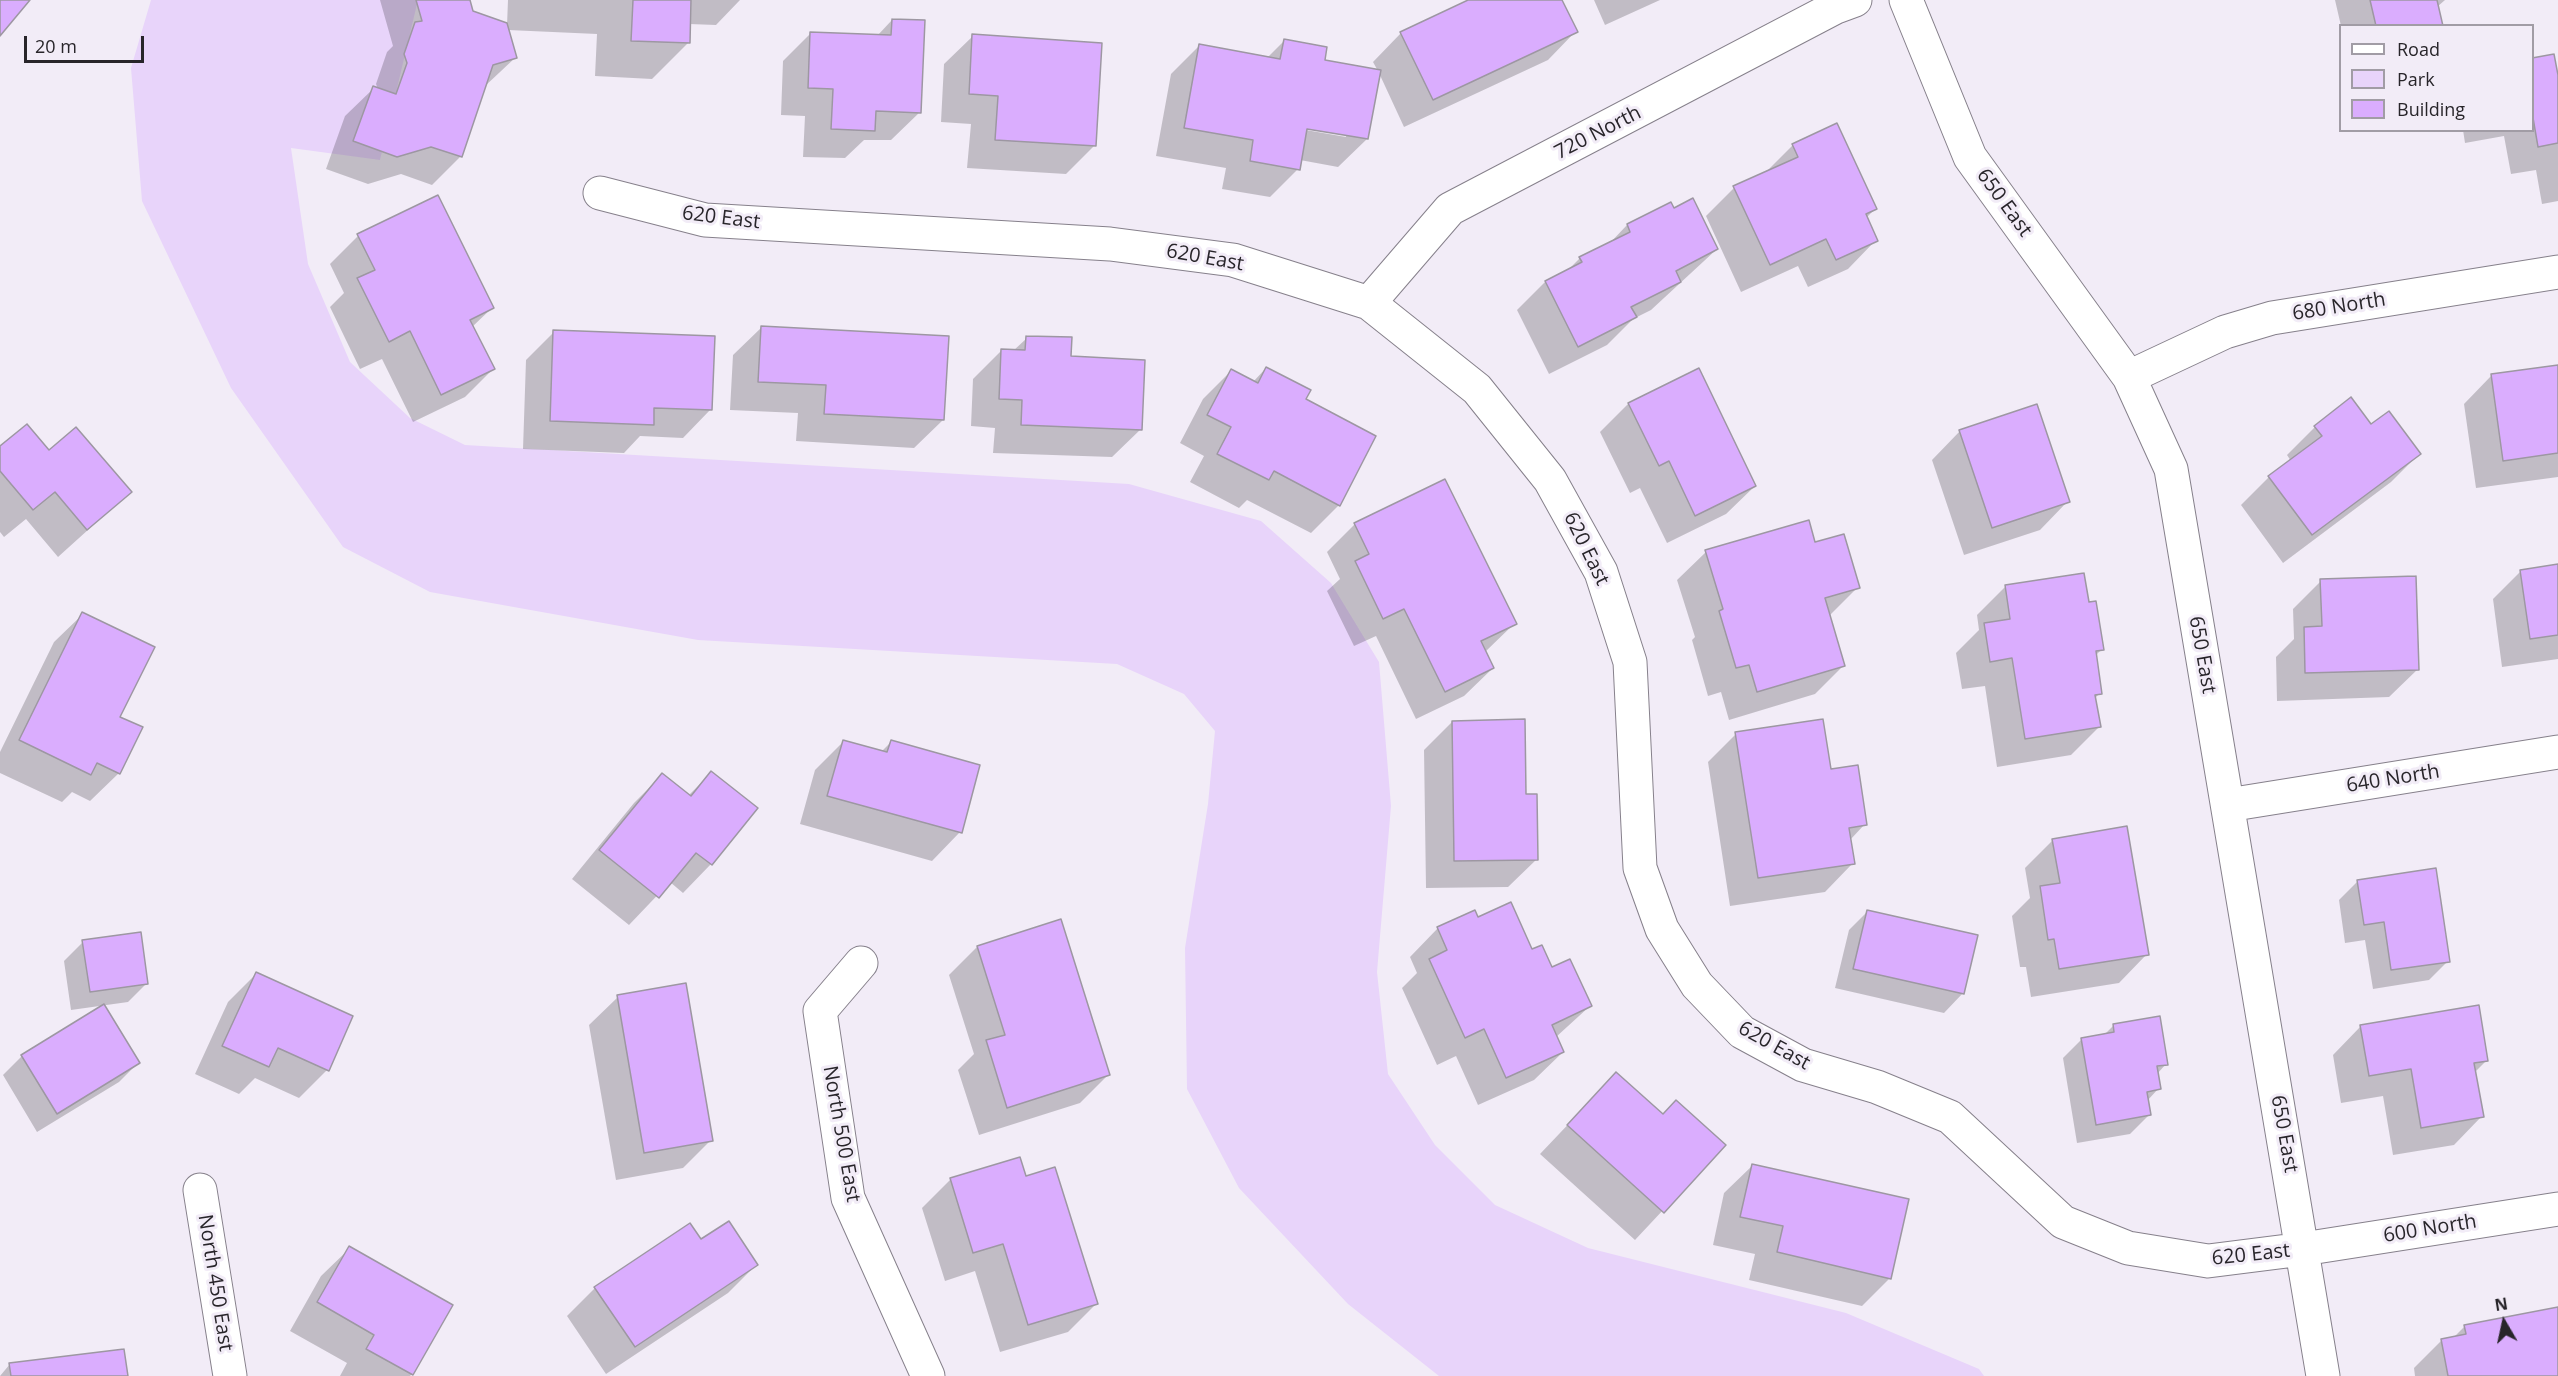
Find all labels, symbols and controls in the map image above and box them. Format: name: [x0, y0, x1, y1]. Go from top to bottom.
scale bar: [27, 24, 147, 62]
legend: [2339, 24, 2534, 132]
text: 20 m: [35, 34, 77, 58]
text: Road: [2397, 37, 2440, 61]
text: Park: [2397, 67, 2435, 91]
text: Building: [2397, 97, 2465, 121]
street label: 720 North: [1551, 101, 1645, 165]
street label: 650 East: [1971, 164, 2037, 242]
street label: 620 East: [681, 201, 761, 235]
street label: 620 East: [1164, 239, 1246, 277]
street label: 680 North: [2291, 288, 2387, 326]
street label: 620 East: [1558, 509, 1614, 589]
street label: 650 East: [2183, 614, 2221, 696]
street label: 640 North: [2345, 760, 2441, 798]
street label: 620 East: [1734, 1017, 1814, 1075]
street label: North 500 East: [817, 1064, 865, 1204]
street label: 650 East: [2265, 1093, 2303, 1175]
street label: 600 North: [2382, 1210, 2478, 1248]
street label: North 450 East: [192, 1213, 238, 1353]
street label: 620 East: [2211, 1239, 2291, 1271]
north arrow: [2474, 1292, 2534, 1352]
text: N: [2493, 1292, 2509, 1316]

